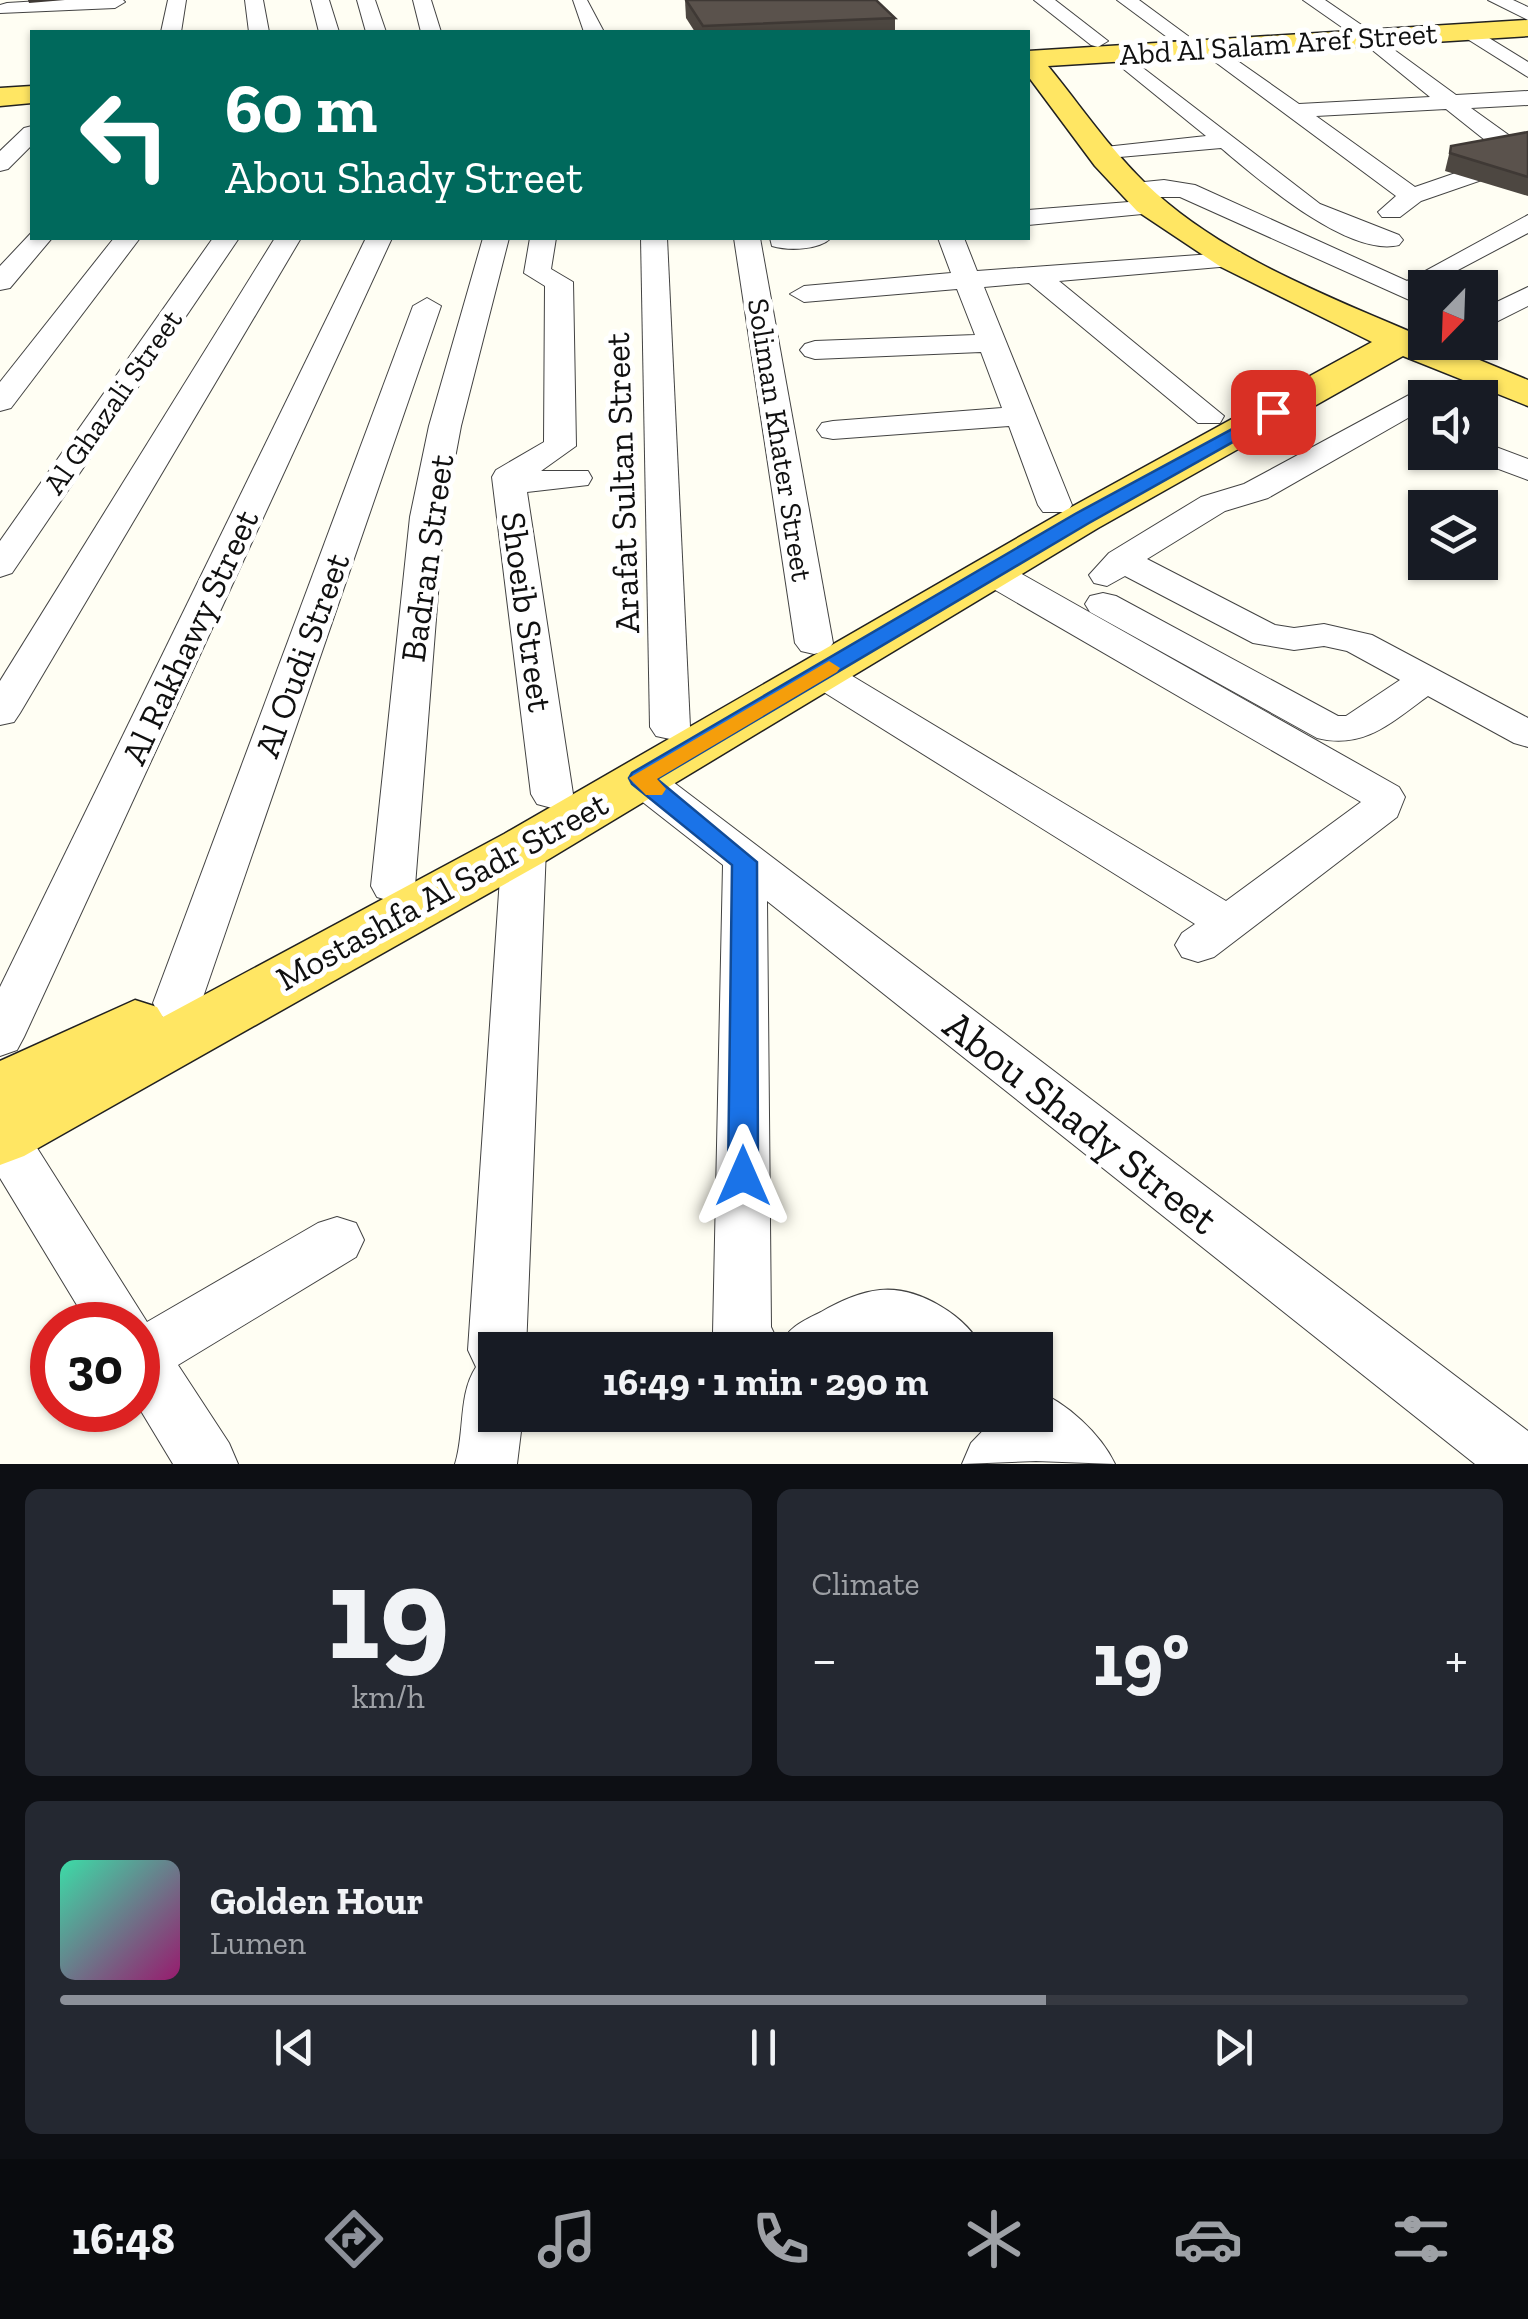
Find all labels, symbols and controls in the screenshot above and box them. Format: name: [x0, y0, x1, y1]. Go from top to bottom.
street label: Abd Al Salam Aref Street: [1118, 15, 1438, 73]
text: 60 m: [225, 66, 377, 150]
icon: left: [60, 70, 190, 200]
text: Abou Shady Street: [225, 151, 583, 205]
north arrow: [1408, 270, 1498, 360]
map controls: [1408, 270, 1498, 580]
street label: Soliman Khater Street: [740, 296, 820, 584]
street label: Al Ghazali Street: [36, 303, 190, 501]
street label: Arafat Sultan Street: [596, 332, 648, 634]
pin: [1231, 370, 1316, 455]
button: sound: [1408, 380, 1498, 470]
icon: arrive: [1246, 385, 1301, 440]
street label: Badran Street: [392, 452, 462, 664]
button: layers: [1408, 490, 1498, 580]
street label: Al Rakhawy Street: [113, 503, 267, 771]
street label: Shoeib Street: [492, 509, 562, 715]
street label: Al Oudi Street: [246, 547, 358, 763]
street label: Mostashfa Al Sadr Street: [269, 782, 615, 1000]
street label: Abou Shady Street: [934, 999, 1229, 1245]
position arrow: [691, 1124, 795, 1228]
speed limit sign: 30: [30, 1302, 160, 1432]
text: 16:49 · 1 min · 290 m: [603, 1359, 928, 1405]
text: 19: [327, 1535, 449, 1691]
text: Climate: [812, 1565, 920, 1603]
text: 19°: [1093, 1614, 1189, 1704]
text: −: [812, 1626, 837, 1692]
text: +: [1445, 1626, 1468, 1692]
text: km/h: [352, 1678, 425, 1716]
text: Golden Hour: [210, 1878, 423, 1924]
text: Lumen: [210, 1924, 306, 1962]
icon: previous: [267, 2020, 322, 2075]
icon: pause: [736, 2020, 791, 2075]
icon: next: [1206, 2020, 1261, 2075]
icon: directions: [319, 2204, 389, 2274]
icon: music: [532, 2204, 602, 2274]
icon: phone: [746, 2204, 816, 2274]
icon: climate: [959, 2204, 1029, 2274]
icon: car: [1173, 2204, 1243, 2274]
icon: filters: [1386, 2204, 1456, 2274]
text: 16:48: [72, 2212, 175, 2266]

